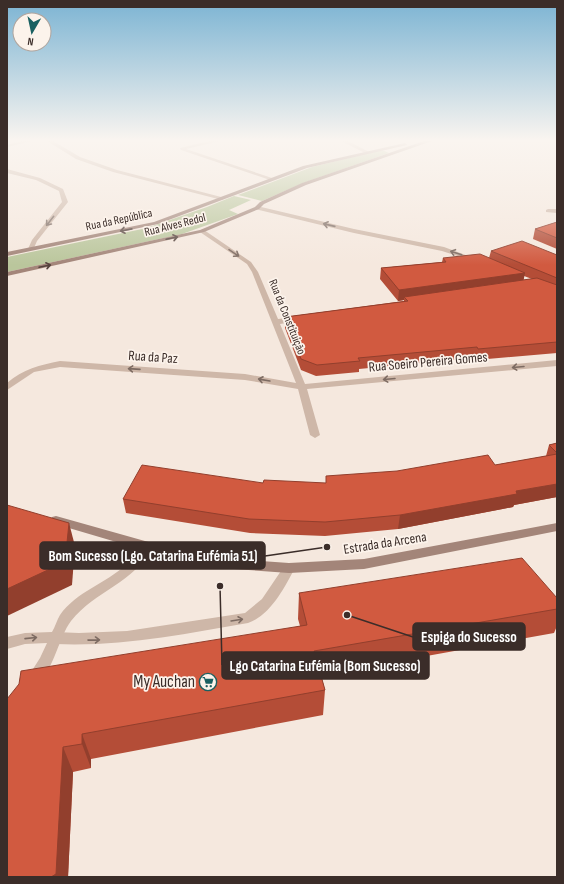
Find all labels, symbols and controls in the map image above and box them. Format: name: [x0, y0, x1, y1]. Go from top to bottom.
north arrow: [12, 12, 52, 52]
text: N: [26, 34, 34, 48]
street label: Rua da República: [84, 206, 154, 234]
street label: Rua Alves Redol: [143, 210, 207, 240]
one-way arrow: [46, 216, 54, 227]
one-way arrow: [323, 221, 336, 229]
one-way arrow: [119, 227, 132, 235]
one-way arrow: [165, 233, 178, 241]
one-way arrow: [229, 249, 240, 257]
one-way arrow: [450, 249, 462, 257]
one-way arrow: [38, 261, 51, 269]
street label: Rua da Constituição: [265, 277, 309, 357]
street label: Rua da Paz: [128, 347, 178, 367]
street label: Rua Soeiro Pereira Gomes: [368, 348, 488, 376]
one-way arrow: [512, 363, 525, 370]
one-way arrow: [128, 366, 141, 373]
one-way arrow: [383, 375, 396, 382]
one-way arrow: [258, 376, 271, 384]
street label: Estrada da Arcena: [342, 528, 428, 558]
callout: Bom Sucesso (Lgo. Catarina Eufémia 51): [40, 542, 265, 569]
text: Bom Sucesso (Lgo. Catarina Eufémia 51): [48, 547, 258, 566]
one-way arrow: [230, 616, 243, 624]
callout: Espiga do Sucesso: [413, 623, 525, 650]
text: Espiga do Sucesso: [421, 628, 517, 647]
one-way arrow: [24, 634, 37, 642]
one-way arrow: [87, 636, 100, 644]
callout: Lgo Catarina Eufémia (Bom Sucesso): [222, 652, 429, 679]
text: Lgo Catarina Eufémia (Bom Sucesso): [230, 657, 420, 676]
place label: My Auchan: [133, 672, 195, 692]
supermarket icon: My Auchan: [198, 672, 218, 692]

